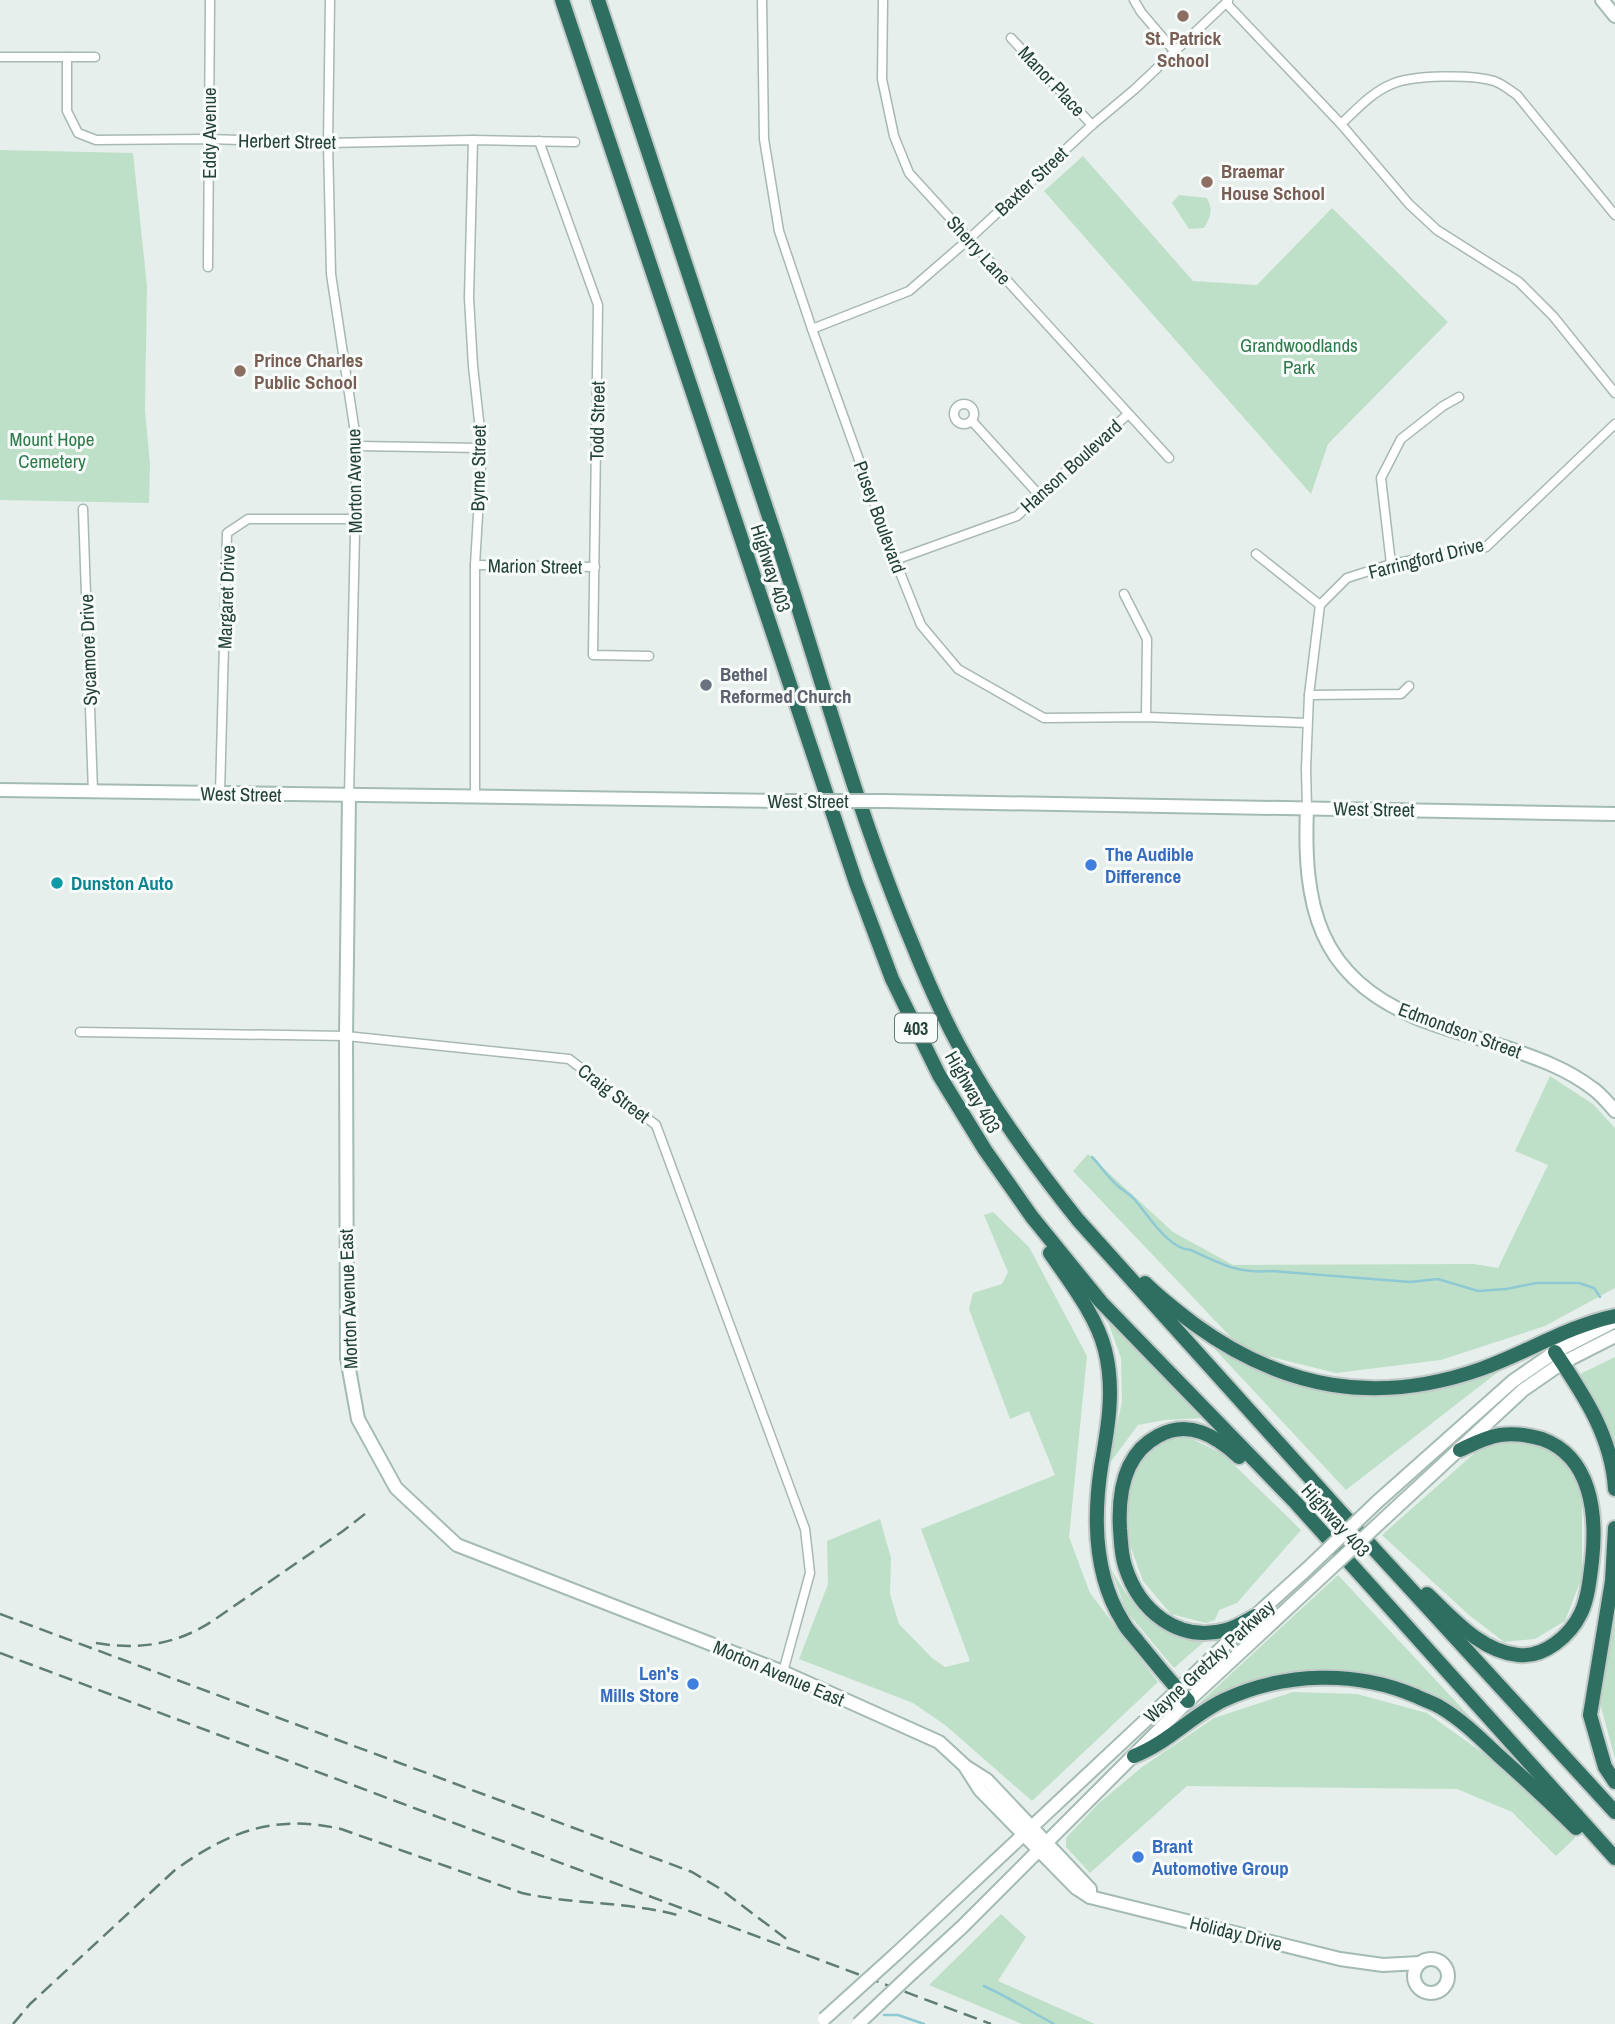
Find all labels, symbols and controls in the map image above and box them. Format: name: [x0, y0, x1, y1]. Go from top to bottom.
marker: St. Patrick School: [1175, 8, 1191, 24]
place label: St. Patrick School: [1145, 25, 1221, 73]
street label: Manor Place: [1013, 40, 1091, 122]
street label: Eddy Avenue: [196, 87, 222, 179]
street label: Herbert Street: [238, 127, 337, 155]
street label: Baxter Street: [989, 140, 1074, 222]
place label: Braemar House School: [1221, 158, 1325, 206]
marker: Braemar House School: [1199, 174, 1215, 190]
street label: Sherry Lane: [941, 210, 1017, 290]
park label: Grandwoodlands Park: [1240, 332, 1358, 380]
place label: Prince Charles Public School: [254, 347, 363, 395]
marker: Prince Charles Public School: [232, 363, 248, 379]
street label: Todd Street: [583, 380, 611, 461]
street label: Hanson Boulevard: [1015, 413, 1127, 519]
street label: Byrne Street: [464, 424, 492, 512]
park label: Mount Hope Cemetery: [10, 426, 94, 474]
street label: Morton Avenue: [340, 429, 368, 533]
street label: Pusey Boulevard: [848, 457, 912, 577]
street label: Highway 403: [745, 521, 797, 615]
street label: Farringford Drive: [1366, 531, 1486, 585]
street label: Margaret Drive: [211, 545, 241, 649]
street label: Marion Street: [488, 552, 583, 580]
street label: Sycamore Drive: [73, 594, 103, 706]
place label: Bethel Reformed Church: [720, 661, 852, 709]
marker: Bethel Reformed Church: [698, 677, 714, 693]
street label: West Street: [200, 780, 282, 808]
street label: West Street: [767, 788, 849, 814]
street label: West Street: [1333, 795, 1415, 823]
place label: The Audible Difference: [1105, 841, 1194, 889]
marker: The Audible Difference: [1083, 857, 1099, 873]
place label: Dunston Auto: [71, 870, 173, 896]
marker: Dunston Auto: [49, 875, 65, 891]
street label: Edmondson Street: [1395, 996, 1526, 1065]
road number: 403: [895, 1014, 937, 1042]
street label: Highway 403: [939, 1046, 1007, 1138]
street label: Craig Street: [573, 1057, 656, 1129]
street label: Morton Avenue East: [333, 1228, 363, 1369]
street label: Highway 403: [1296, 1478, 1376, 1562]
street label: Wayne Gretzky Parkway: [1138, 1593, 1280, 1728]
street label: Morton Avenue East: [709, 1634, 849, 1713]
place label: Len's Mills Store: [600, 1660, 679, 1708]
marker: Len's Mills Store: [685, 1676, 701, 1692]
place label: Brant Automotive Group: [1152, 1833, 1289, 1881]
marker: Brant Automotive Group: [1130, 1849, 1146, 1865]
street label: Holiday Drive: [1187, 1909, 1285, 1957]

